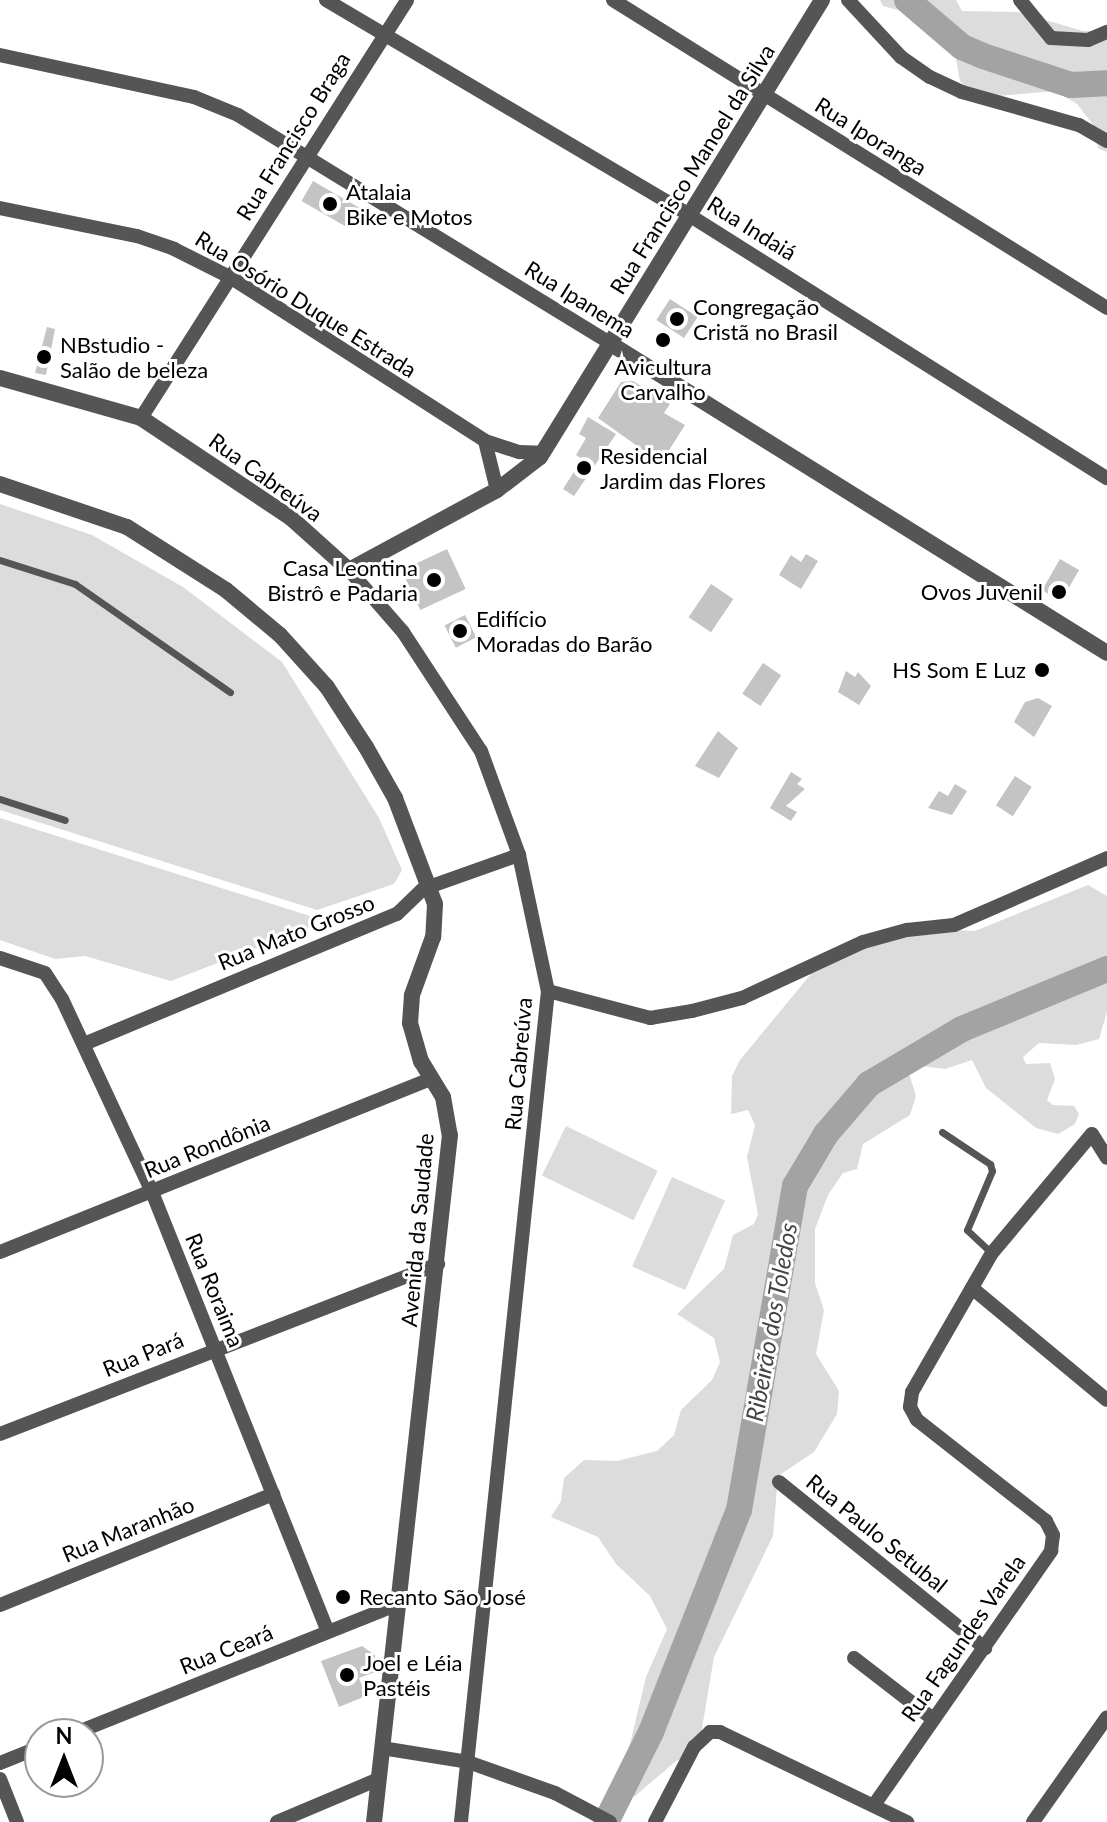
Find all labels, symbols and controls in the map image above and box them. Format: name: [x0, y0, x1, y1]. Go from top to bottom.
street label: Rua Francisco Manoel da Silva: [604, 39, 780, 299]
street label: Rua Francisco Braga: [231, 47, 355, 225]
street label: Rua Iporanga: [810, 91, 932, 181]
place label: Atalaia Bike e Motos: [346, 178, 473, 230]
street label: Rua Indaiá: [703, 190, 801, 266]
marker: Atalaia Bike e Motos: [321, 195, 339, 213]
street label: Rua Osório Duque Estrada: [191, 225, 421, 383]
street label: Rua Ipanema: [520, 255, 640, 343]
place label: Congregação Cristã no Brasil: [693, 293, 838, 344]
marker: Congregação Cristã no Brasil: [668, 310, 686, 328]
place label: NBstudio - Salão de beleza: [60, 331, 208, 382]
marker: Avicultura Carvalho: [654, 331, 672, 349]
marker: NBstudio - Salão de beleza: [35, 348, 53, 366]
place label: Avicultura Carvalho: [614, 353, 712, 404]
street label: Rua Cabreúva: [204, 427, 328, 527]
place label: Residencial Jardim das Flores: [600, 442, 766, 494]
marker: Residencial Jardim das Flores: [575, 459, 593, 477]
place label: Casa Leontina Bistrô e Padaria: [267, 554, 418, 606]
marker: Casa Leontina Bistrô e Padaria: [425, 571, 443, 589]
place label: Ovos Juvenil: [920, 579, 1043, 605]
marker: Ovos Juvenil: [1050, 583, 1068, 601]
place label: Edifício Moradas do Barão: [476, 605, 652, 656]
marker: Edifício Moradas do Barão: [451, 622, 469, 640]
place label: HS Som E Luz: [892, 657, 1026, 683]
marker: HS Som E Luz: [1033, 661, 1051, 679]
street label: Rua Mato Grosso: [214, 889, 378, 975]
street label: Rua Cabreúva: [499, 996, 537, 1132]
street label: Rua Rondônia: [140, 1109, 274, 1183]
street label: Avenida da Saudade: [395, 1132, 439, 1328]
water label: Ribeirão dos Toledos: [739, 1220, 803, 1424]
street label: Rua Roraima: [180, 1229, 250, 1351]
street label: Rua Pará: [99, 1326, 187, 1382]
street label: Rua Paulo Setubal: [801, 1468, 953, 1598]
street label: Rua Maranhão: [58, 1491, 198, 1567]
street label: Rua Fagundes Varela: [895, 1549, 1031, 1727]
place label: Recanto São José: [359, 1584, 527, 1610]
marker: Recanto São José: [334, 1588, 352, 1606]
street label: Rua Ceará: [176, 1618, 276, 1680]
place label: Joel e Léia Pastéis: [363, 1649, 462, 1700]
marker: Joel e Léia Pastéis: [338, 1666, 356, 1684]
north arrow: [24, 1718, 104, 1798]
text: N: [56, 1722, 72, 1749]

